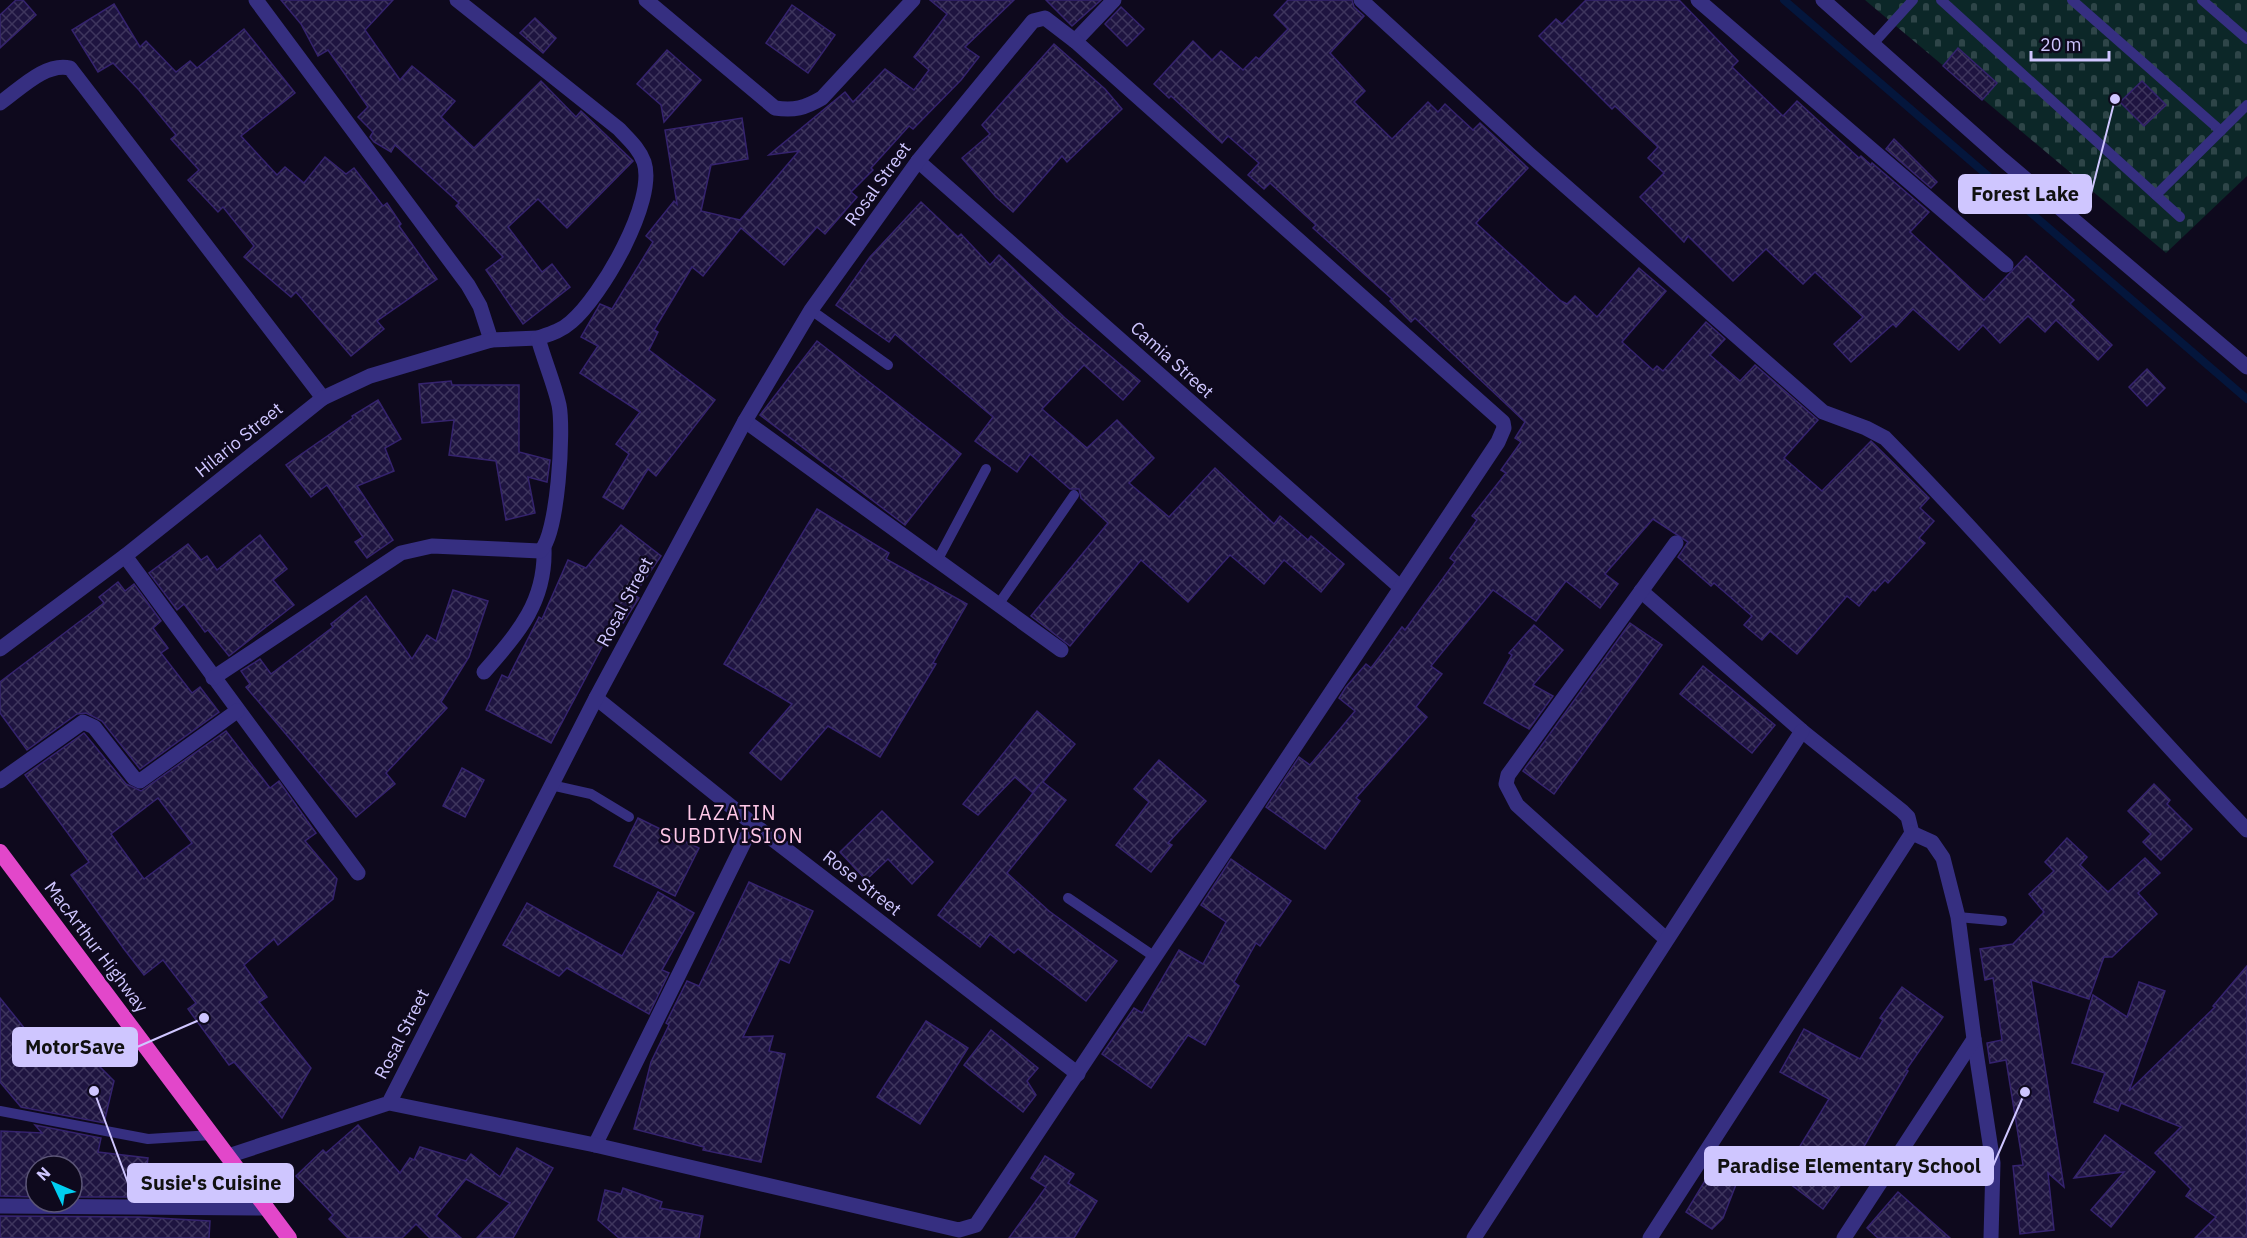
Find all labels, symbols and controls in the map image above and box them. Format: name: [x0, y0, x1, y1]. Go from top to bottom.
scale bar: [2031, 24, 2109, 62]
text: 20 m: [2040, 33, 2082, 56]
street label: Rosal Street: [839, 137, 916, 230]
callout: Forest Lake: [1959, 175, 2091, 213]
text: Forest Lake: [1971, 180, 2079, 207]
street label: Camia Street: [1126, 316, 1219, 403]
street label: Hilario Street: [190, 397, 287, 482]
street label: Rosal Street: [591, 553, 658, 651]
district label: LAZATIN SUBDIVISION: [660, 799, 804, 849]
street label: Rose Street: [818, 845, 906, 920]
street label: MacArthur Highway: [40, 877, 153, 1017]
street label: Rosal Street: [369, 985, 434, 1083]
callout: MotorSave: [13, 1028, 137, 1066]
text: MotorSave: [25, 1033, 125, 1060]
callout: Paradise Elementary School: [1705, 1147, 1993, 1185]
text: Paradise Elementary School: [1717, 1152, 1981, 1179]
north arrow: [24, 1154, 84, 1214]
text: N: [32, 1162, 54, 1185]
callout: Susie's Cuisine: [128, 1164, 293, 1202]
text: Susie's Cuisine: [141, 1169, 281, 1196]

